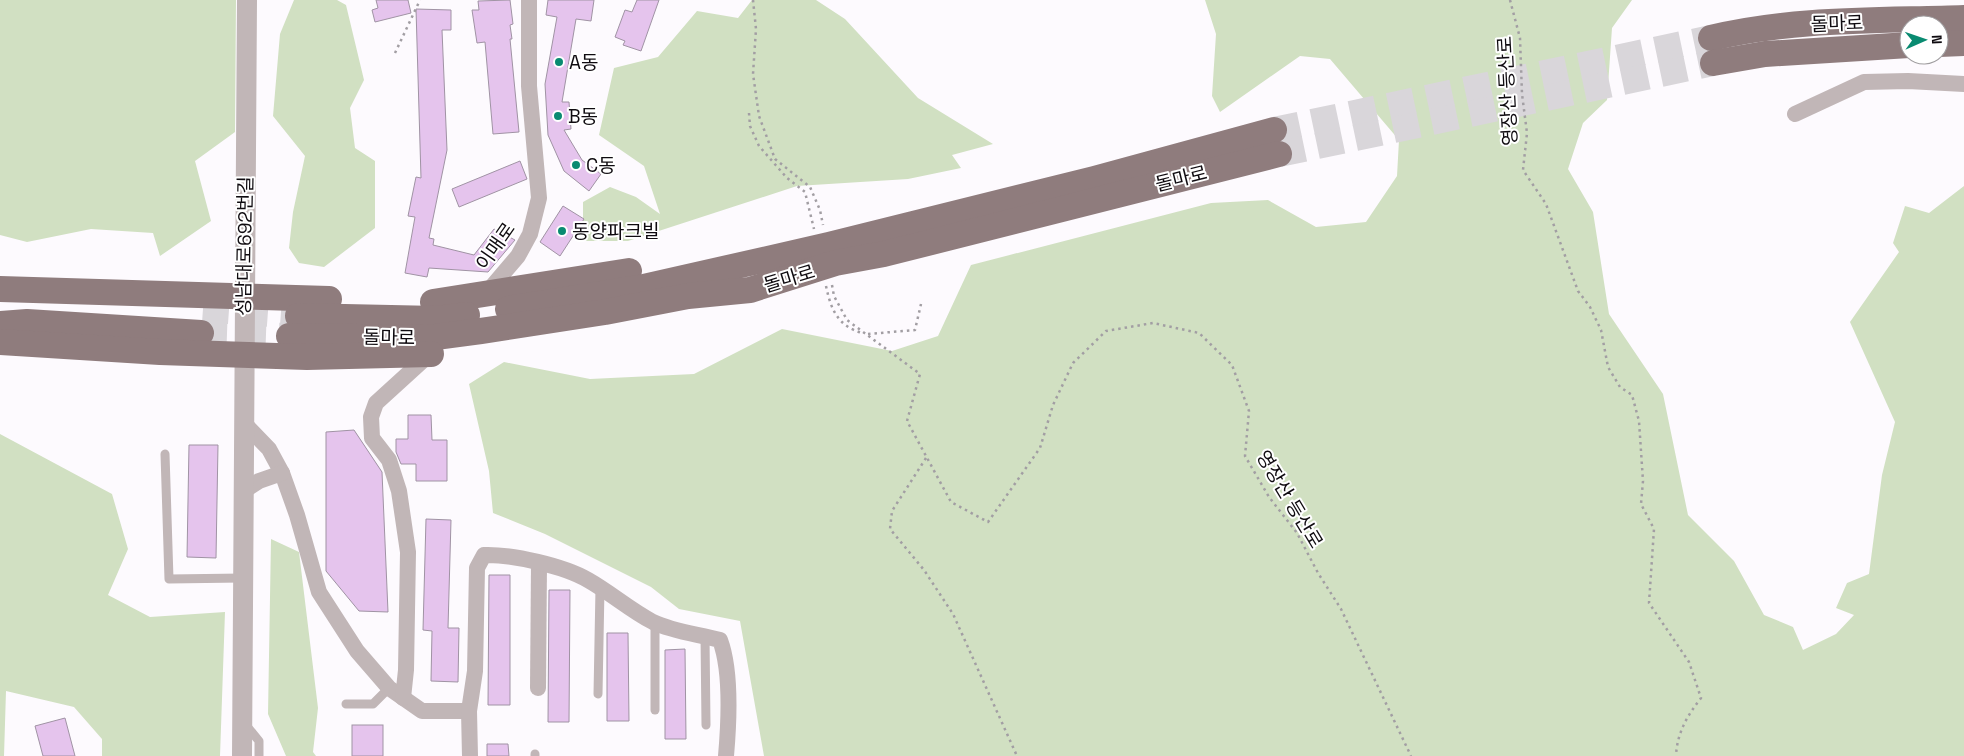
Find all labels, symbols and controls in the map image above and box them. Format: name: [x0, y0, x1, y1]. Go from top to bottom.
street label: 돌마로: [1810, 10, 1864, 37]
north arrow: [1899, 15, 1949, 65]
text: N: [1928, 35, 1946, 45]
street label: 영장산 등산로: [1492, 36, 1523, 146]
place label: A동: [569, 50, 598, 75]
marker: A동: [553, 56, 565, 68]
place label: B동: [568, 104, 598, 129]
marker: B동: [552, 110, 564, 122]
place label: C동: [586, 153, 616, 178]
marker: C동: [570, 159, 582, 171]
street label: 돌마로: [1153, 160, 1210, 197]
street label: 성남대로692번길: [231, 176, 258, 316]
street label: 이매로: [470, 218, 521, 275]
place label: 동양파크빌: [572, 219, 659, 244]
marker: 동양파크빌: [556, 225, 568, 237]
street label: 돌마로: [760, 259, 818, 298]
street label: 돌마로: [363, 325, 415, 350]
street label: 영장산 등산로: [1251, 446, 1329, 553]

